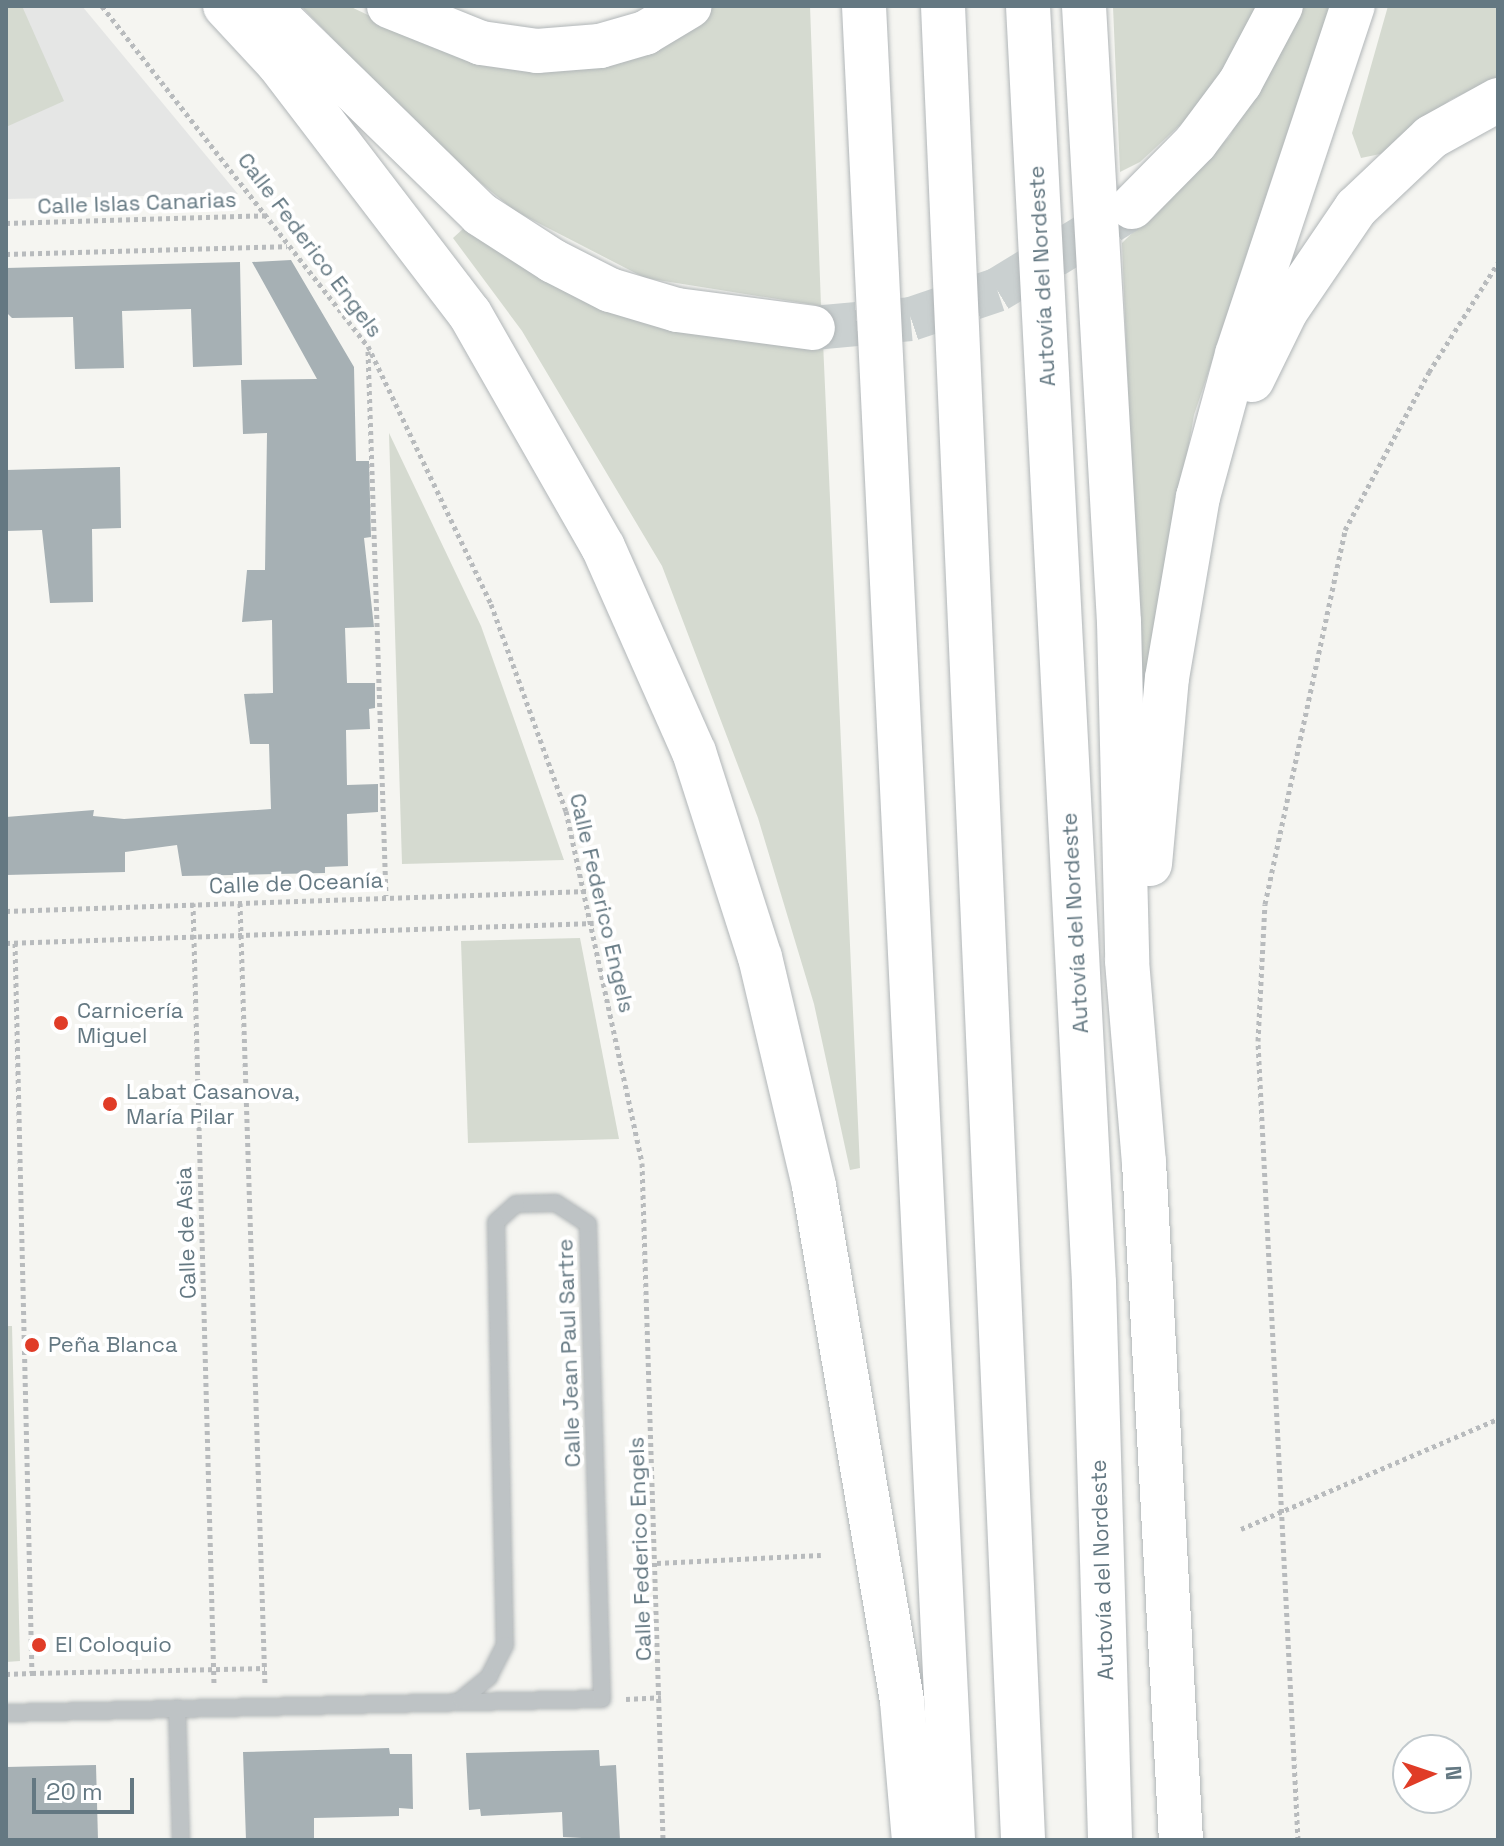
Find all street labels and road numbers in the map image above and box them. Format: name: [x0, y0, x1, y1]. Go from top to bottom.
street label: Calle Federico Engels: [232, 147, 388, 343]
street label: Autovía del Nordeste: [1023, 165, 1061, 387]
street label: Calle Islas Canarias: [37, 186, 237, 220]
street label: Calle Federico Engels: [564, 791, 640, 1015]
street label: Autovía del Nordeste: [1056, 812, 1094, 1034]
street label: Calle de Oceanía: [209, 867, 383, 899]
street label: Calle de Asia: [170, 1166, 202, 1300]
street label: Calle Jean Paul Sartre: [552, 1238, 586, 1468]
street label: Calle Federico Engels: [623, 1436, 657, 1662]
street label: Autovía del Nordeste: [1085, 1459, 1119, 1681]

